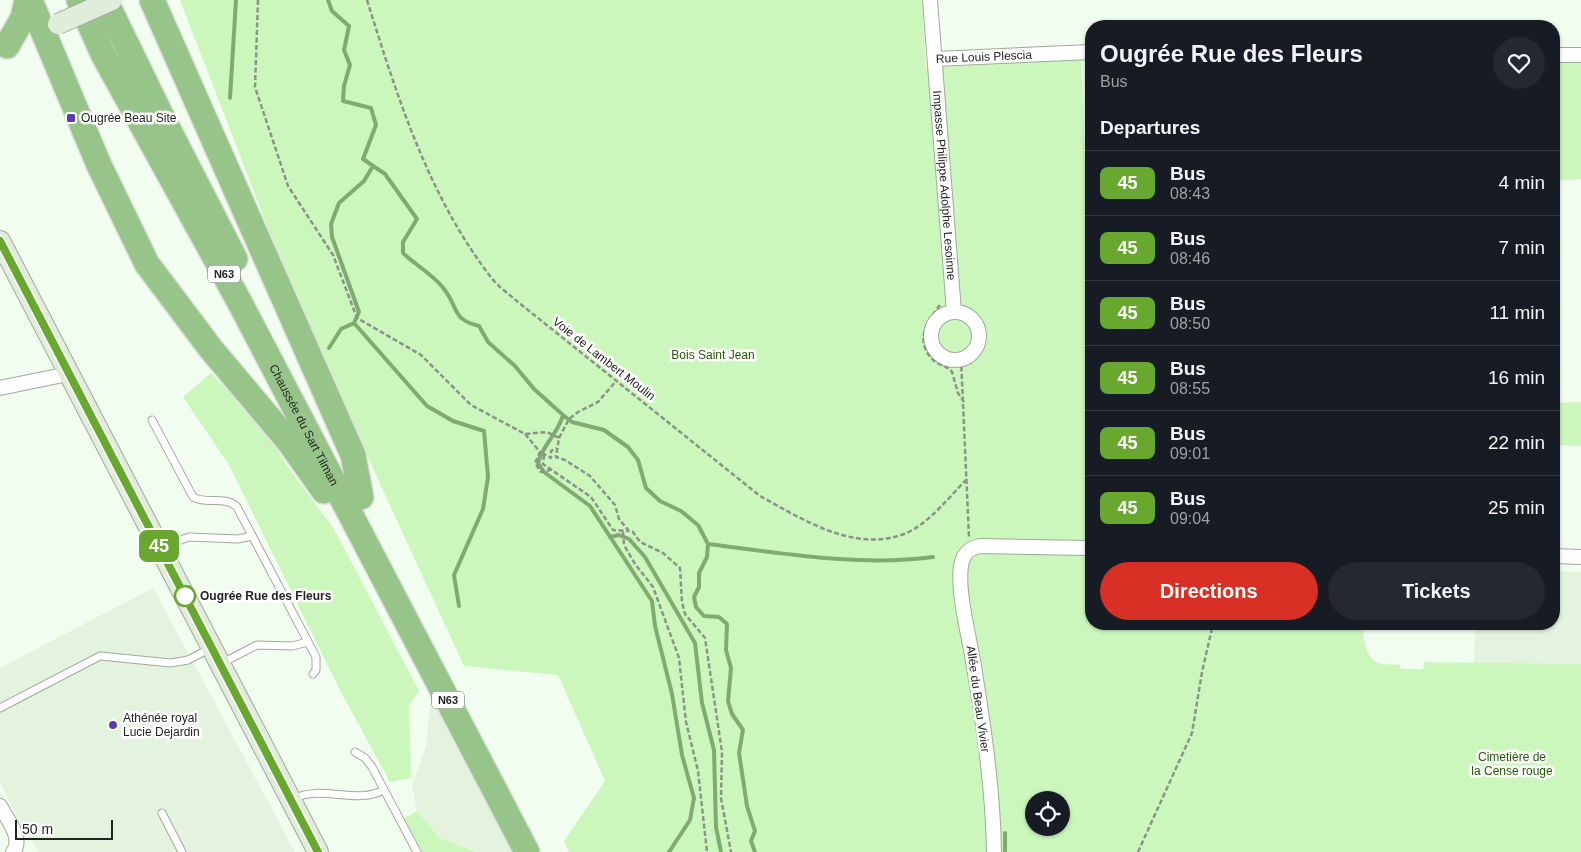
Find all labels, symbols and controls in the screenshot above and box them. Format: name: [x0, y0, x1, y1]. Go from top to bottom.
button: heart: [1493, 37, 1545, 89]
text: Ougrée Rue des Fleurs: [1100, 40, 1363, 67]
street label: Rue Louis Plescia: [936, 48, 1033, 66]
text: Bus: [1100, 73, 1128, 90]
street label: Impasse Philippe Adolphe Lesoinne: [930, 90, 959, 281]
place label: Ougrée Beau Site: [81, 111, 177, 125]
marker: Ougrée Beau Site: [65, 112, 77, 124]
text: Departures: [1100, 117, 1200, 138]
text: Bus: [1170, 163, 1206, 184]
text: 4 min: [1499, 172, 1545, 193]
text: 45: [1117, 173, 1138, 193]
text: 08:43: [1170, 185, 1210, 202]
text: Bus: [1170, 228, 1206, 249]
text: 7 min: [1499, 237, 1545, 258]
text: 45: [1117, 238, 1138, 258]
text: 08:46: [1170, 250, 1210, 267]
road number: N63: [208, 266, 240, 282]
text: Bus: [1170, 293, 1206, 314]
text: 11 min: [1489, 302, 1545, 323]
text: 45: [1117, 303, 1138, 323]
street label: Voie de Lambert Moulin: [550, 315, 658, 403]
text: 08:50: [1170, 315, 1210, 332]
park label: Bois Saint Jean: [671, 348, 755, 362]
text: Bus: [1170, 358, 1206, 379]
street label: Chaussée du Sart Tilman: [266, 362, 341, 488]
text: 16 min: [1488, 367, 1545, 388]
text: 45: [1117, 368, 1138, 388]
text: 08:55: [1170, 380, 1210, 397]
text: Bus: [1170, 423, 1206, 444]
text: 22 min: [1488, 432, 1545, 453]
text: 45: [1117, 433, 1138, 453]
text: 09:01: [1170, 445, 1210, 462]
text: Bus: [1170, 488, 1206, 509]
text: 25 min: [1488, 497, 1545, 518]
text: 45: [1117, 498, 1138, 518]
text: 09:04: [1170, 510, 1210, 527]
line badge: 45: [136, 530, 182, 562]
text: 45: [149, 536, 169, 556]
button: Directions: [1100, 562, 1318, 620]
button: Tickets: [1328, 562, 1545, 620]
marker: Ougrée Rue des Fleurs: [174, 585, 196, 607]
place label: Ougrée Rue des Fleurs: [200, 589, 332, 603]
street label: Allée du Beau Vivier: [964, 645, 992, 753]
road number: N63: [432, 692, 464, 708]
place label: Athénée royal Lucie Dejardin: [123, 711, 200, 739]
marker: Athénée royal Lucie Dejardin: [107, 719, 119, 731]
park label: Cimetière de la Cense rouge: [1471, 750, 1553, 778]
map controls: [1025, 791, 1070, 836]
button: locate: [1025, 791, 1070, 836]
scale bar: [15, 817, 112, 840]
text: 50 m: [22, 821, 53, 837]

